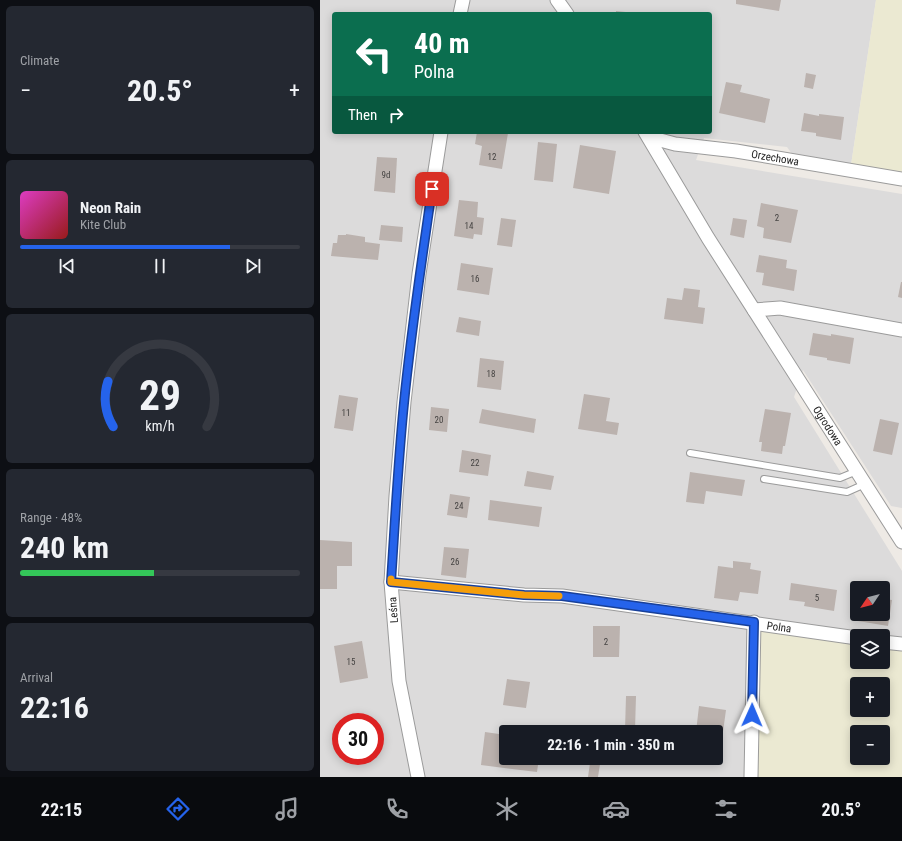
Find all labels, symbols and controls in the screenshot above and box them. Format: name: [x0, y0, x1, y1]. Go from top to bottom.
text: 40 m: [414, 27, 470, 60]
icon: left: [348, 28, 400, 80]
text: Climate: [20, 53, 59, 68]
text: Polna: [414, 61, 454, 82]
text: 20.5°: [127, 73, 193, 108]
text: −: [20, 78, 31, 103]
text: +: [289, 78, 300, 103]
icon: right: [385, 104, 407, 126]
text: Then: [348, 106, 377, 124]
street label: Orzechowa: [750, 148, 800, 169]
house number: 12: [488, 152, 497, 162]
house number: 9d: [382, 170, 390, 180]
pin: [415, 172, 449, 206]
icon: arrive: [421, 178, 443, 200]
text: Neon Rain: [80, 199, 141, 217]
house number: 2: [775, 213, 780, 223]
text: Kite Club: [80, 217, 126, 232]
house number: 14: [465, 221, 474, 231]
icon: previous: [56, 255, 78, 277]
icon: pause: [149, 255, 171, 277]
icon: next: [242, 255, 264, 277]
house number: 16: [471, 274, 479, 284]
house number: 18: [487, 369, 495, 379]
text: 29: [139, 370, 181, 419]
street label: Ogrodowa: [810, 404, 845, 448]
house number: 11: [342, 408, 350, 418]
house number: 20: [435, 415, 443, 425]
text: km/h: [145, 417, 175, 433]
house number: 22: [471, 458, 480, 468]
house number: 24: [455, 501, 464, 511]
text: Range · 48%: [20, 510, 82, 525]
text: 240 km: [20, 530, 109, 565]
house number: 26: [451, 557, 459, 567]
north arrow: [850, 581, 890, 621]
map controls: [850, 581, 890, 765]
house number: 5: [815, 593, 820, 603]
street label: Leśna: [386, 597, 401, 623]
street label: Polna: [766, 619, 792, 636]
button: layers: [850, 629, 890, 669]
house number: 2: [604, 637, 609, 647]
house number: 15: [347, 657, 356, 667]
text: Arrival: [20, 670, 53, 685]
button: +: [850, 677, 890, 717]
text: 22:16: [20, 690, 89, 725]
position arrow: [731, 694, 773, 736]
speed limit sign: 30: [332, 713, 384, 765]
button: −: [850, 725, 890, 765]
text: 22:16 · 1 min · 350 m: [547, 736, 675, 754]
icon: directions: [164, 795, 192, 823]
icon: music: [273, 795, 301, 823]
icon: phone: [383, 795, 411, 823]
icon: climate: [493, 795, 521, 823]
icon: car: [602, 795, 630, 823]
icon: filters: [712, 795, 740, 823]
text: 22:15: [41, 799, 82, 820]
text: 20.5°: [822, 799, 861, 820]

